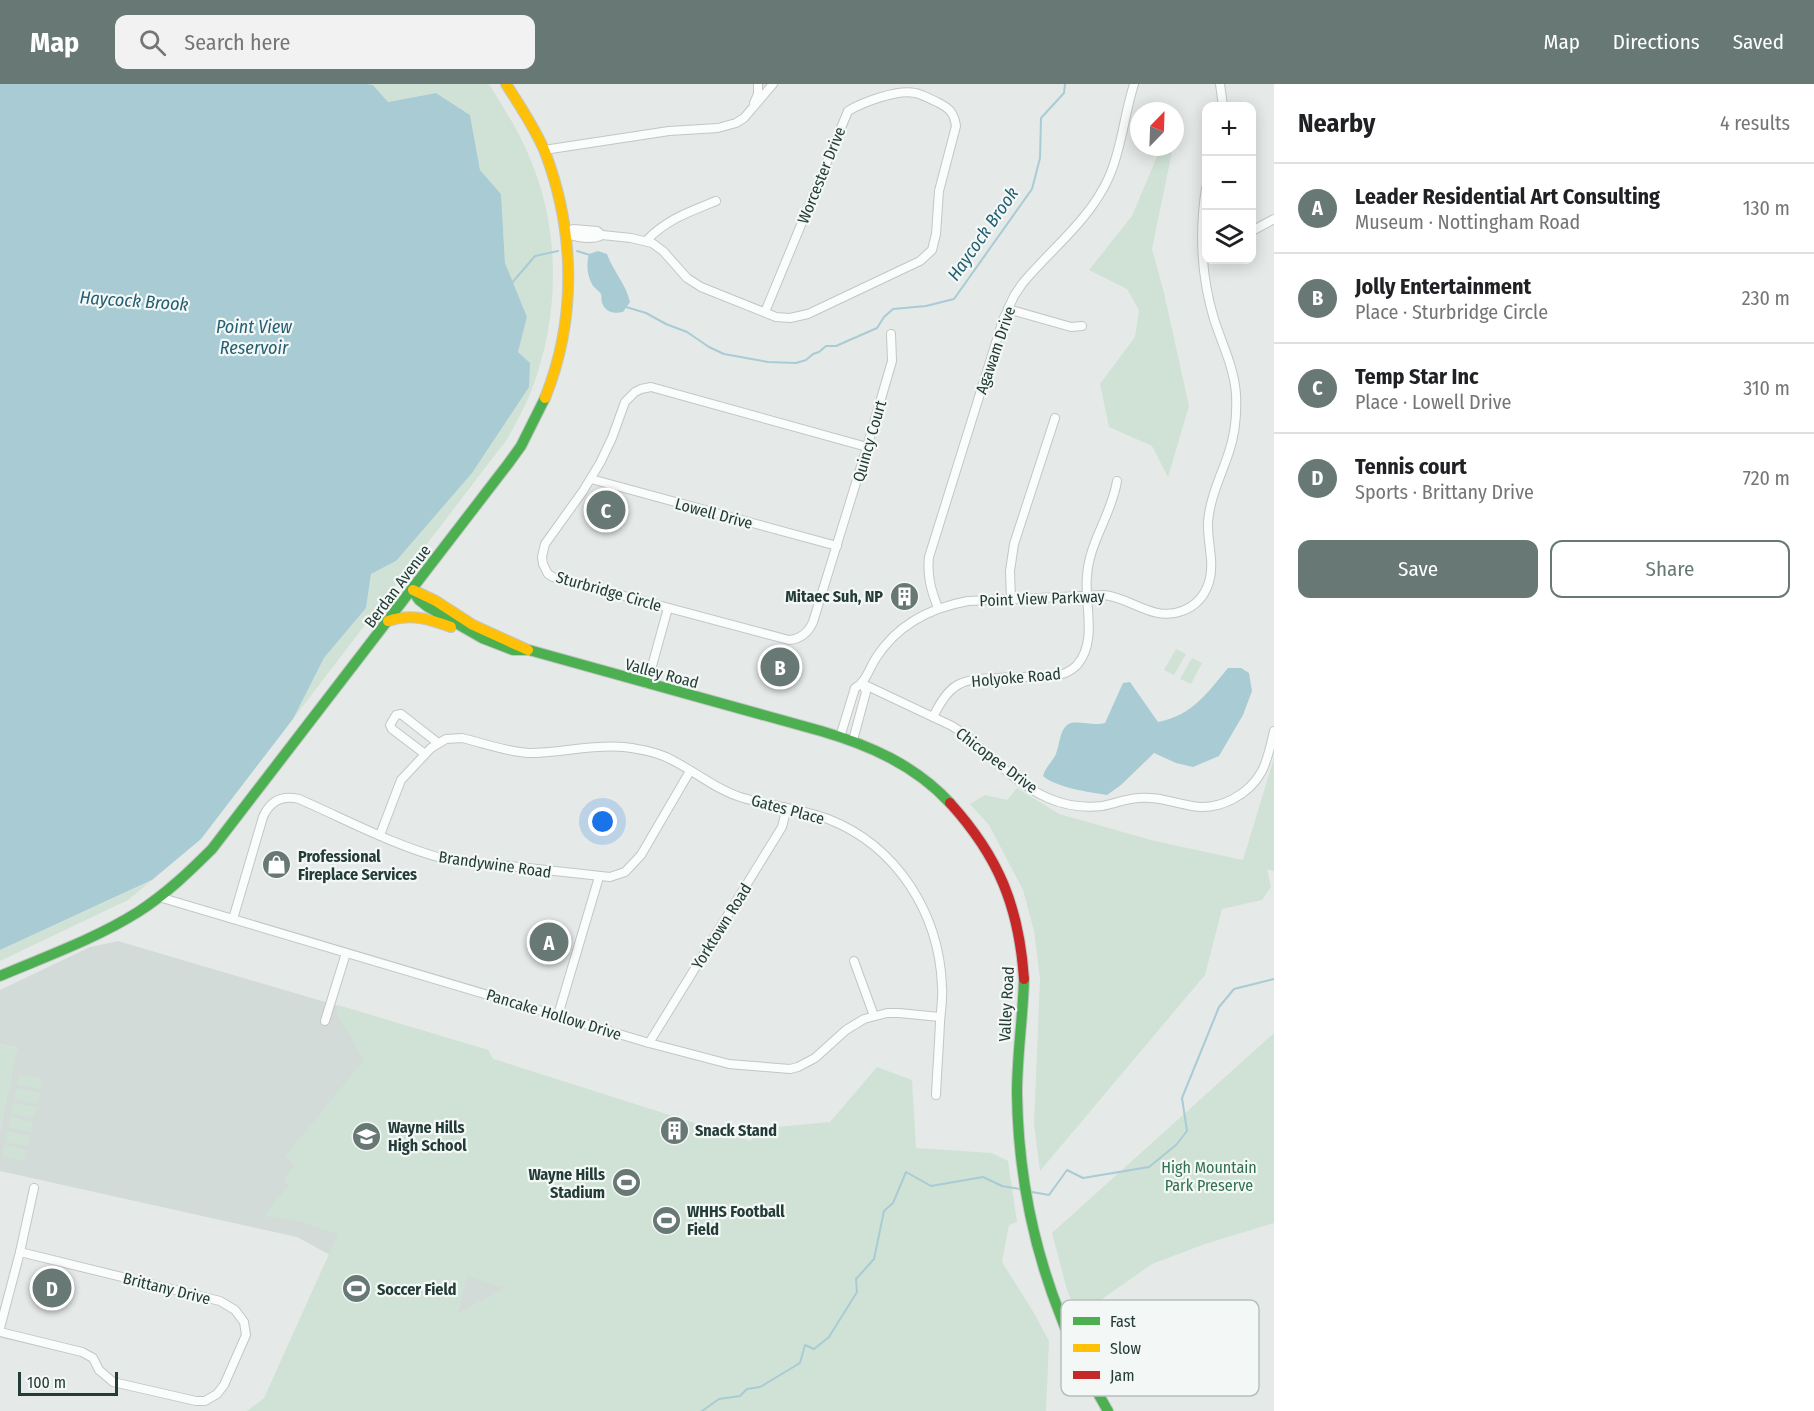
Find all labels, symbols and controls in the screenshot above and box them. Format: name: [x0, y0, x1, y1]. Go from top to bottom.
search box: [115, 15, 535, 69]
text: Map: [30, 26, 79, 59]
icon: search: [136, 26, 169, 59]
text: Search here: [184, 29, 290, 56]
text: Map: [1543, 29, 1580, 55]
text: Directions: [1613, 29, 1700, 55]
text: Saved: [1733, 29, 1784, 55]
north arrow: [1130, 102, 1184, 156]
map controls: [1202, 102, 1256, 264]
button: +: [1202, 102, 1256, 156]
text: Nearby: [1298, 108, 1375, 139]
text: 4 results: [1720, 111, 1790, 135]
street label: Worcester Drive: [793, 124, 850, 226]
button: −: [1202, 156, 1256, 210]
water label: Haycock Brook: [943, 183, 1023, 285]
text: Leader Residential Art Consulting: [1355, 183, 1660, 210]
text: A: [1312, 196, 1323, 220]
text: 130 m: [1743, 196, 1790, 220]
button: layers: [1202, 210, 1256, 264]
text: Museum · Nottingham Road: [1355, 210, 1580, 234]
text: Jolly Entertainment: [1355, 273, 1531, 300]
water label: Haycock Brook: [79, 286, 189, 316]
text: B: [1312, 286, 1323, 310]
text: 230 m: [1742, 286, 1790, 310]
text: Place · Sturbridge Circle: [1355, 300, 1548, 324]
street label: Agawam Drive: [972, 304, 1019, 396]
water label: Point View Reservoir: [216, 316, 292, 359]
text: Temp Star Inc: [1355, 363, 1479, 390]
text: C: [1312, 376, 1323, 400]
text: 310 m: [1743, 376, 1790, 400]
text: Place · Lowell Drive: [1355, 390, 1511, 414]
street label: Quincy Court: [849, 397, 890, 484]
text: Tennis court: [1355, 453, 1467, 480]
text: D: [1312, 466, 1323, 490]
text: 720 m: [1743, 466, 1790, 490]
text: Sports · Brittany Drive: [1355, 480, 1534, 504]
pin: C: [586, 488, 626, 532]
street label: Lowell Drive: [673, 494, 755, 533]
button: Save: [1298, 540, 1538, 598]
button: Share: [1550, 540, 1790, 598]
street label: Berdan Avenue: [360, 541, 435, 631]
street label: Sturbridge Circle: [554, 567, 664, 616]
building icon: Mitaec Suh, NP: [888, 580, 920, 612]
place label: Mitaec Suh, NP: [785, 587, 883, 606]
street label: Point View Parkway: [979, 587, 1106, 610]
pin: B: [760, 644, 800, 690]
street label: Valley Road: [623, 655, 701, 692]
street label: Holyoke Road: [970, 664, 1062, 691]
street label: Chicopee Drive: [952, 724, 1041, 797]
street label: Gates Place: [749, 791, 827, 828]
your location: [588, 807, 617, 836]
place label: Professional Fireplace Services: [298, 847, 417, 884]
street label: Brandywine Road: [437, 847, 553, 882]
shop icon: Professional Fireplace Services: [261, 849, 293, 881]
street label: Yorktown Road: [687, 880, 755, 973]
pin: A: [530, 920, 568, 964]
street label: Valley Road: [995, 966, 1018, 1042]
street label: Pancake Hollow Drive: [484, 985, 624, 1044]
building icon: Snack Stand: [658, 1114, 690, 1146]
place label: Wayne Hills High School: [388, 1118, 467, 1155]
school or university icon: Wayne Hills High School: [351, 1120, 383, 1152]
place label: Snack Stand: [695, 1121, 777, 1140]
park label: High Mountain Park Preserve: [1161, 1158, 1257, 1195]
place label: Wayne Hills Stadium: [528, 1165, 605, 1202]
sports icon: Wayne Hills Stadium: [610, 1167, 642, 1199]
place label: WHHS Football Field: [687, 1202, 785, 1239]
sports icon: WHHS Football Field: [650, 1204, 682, 1236]
pin: D: [32, 1266, 72, 1310]
street label: Brittany Drive: [121, 1268, 213, 1309]
sports icon: Soccer Field: [340, 1273, 372, 1305]
place label: Soccer Field: [377, 1280, 456, 1299]
legend: [1061, 1300, 1259, 1396]
text: Fast: [1110, 1312, 1137, 1331]
text: Slow: [1110, 1339, 1141, 1358]
text: Jam: [1110, 1366, 1135, 1385]
scale bar: [18, 1369, 118, 1396]
text: 100 m: [27, 1373, 66, 1392]

